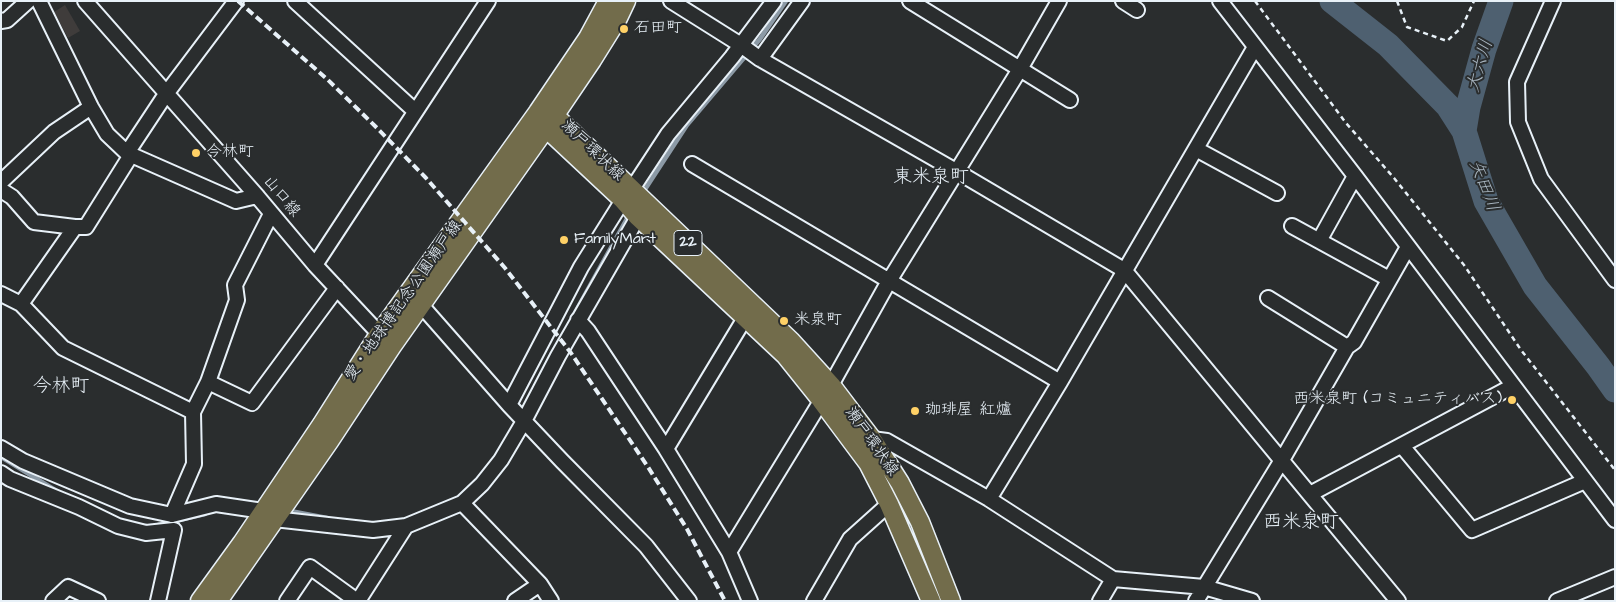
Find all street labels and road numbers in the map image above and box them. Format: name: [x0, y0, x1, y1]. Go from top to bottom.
street label: 瀬戸環状線: [557, 116, 627, 186]
street label: 山口線: [258, 172, 304, 222]
street label: 愛・地球博記念公園瀬戸線: [341, 217, 467, 385]
road number: 22: [674, 230, 702, 256]
street label: 瀬戸環状線: [840, 404, 902, 480]

